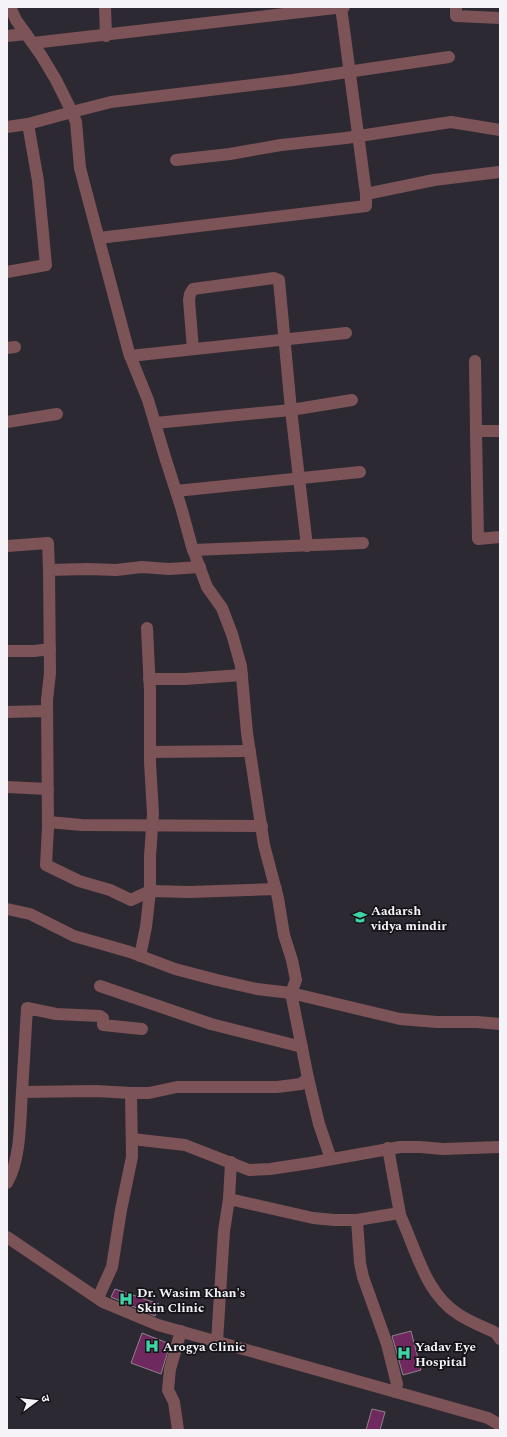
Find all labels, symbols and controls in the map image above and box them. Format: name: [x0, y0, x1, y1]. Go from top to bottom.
place label: Aadarsh vidya mindir: [370, 901, 447, 936]
school or university icon: Aadarsh vidya mindir: [352, 909, 368, 925]
place label: Dr. Wasim Khan's Skin Clinic: [137, 1283, 246, 1318]
hospital icon: Dr. Wasim Khan's Skin Clinic: [118, 1291, 134, 1307]
place label: Arogya Clinic: [163, 1337, 245, 1357]
place label: Yadav Eye Hospital: [415, 1337, 476, 1372]
hospital icon: Arogya Clinic: [144, 1338, 160, 1354]
hospital icon: Yadav Eye Hospital: [396, 1345, 412, 1361]
north arrow: [16, 1381, 56, 1421]
text: उ: [36, 1393, 54, 1404]

